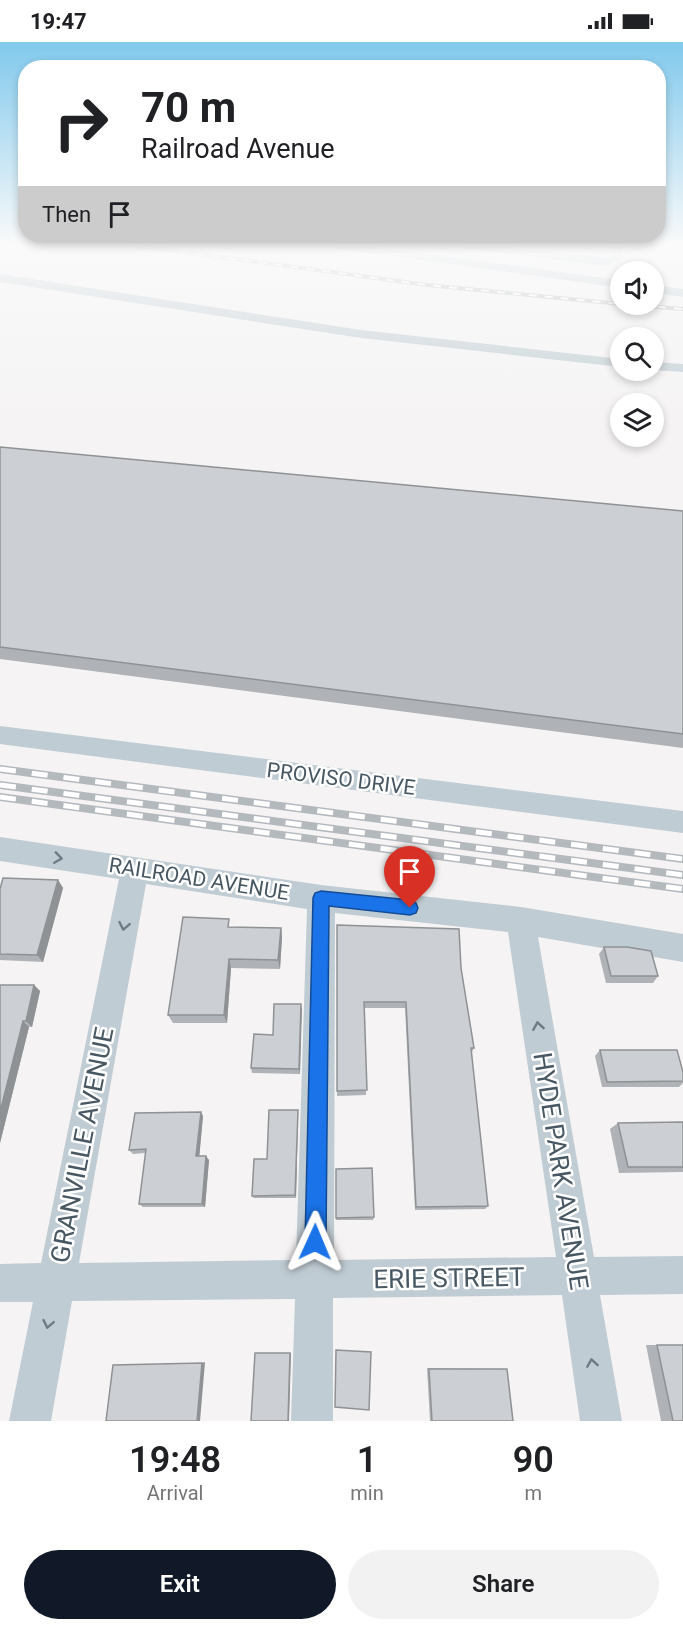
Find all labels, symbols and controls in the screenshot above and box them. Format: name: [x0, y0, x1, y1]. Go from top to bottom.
text: 19:47: [30, 9, 87, 34]
text: 70 m: [141, 83, 236, 132]
icon: right: [42, 84, 120, 162]
text: Railroad Avenue: [141, 133, 335, 165]
icon: arrive: [103, 198, 136, 231]
text: Then: [42, 202, 91, 227]
map controls: [610, 261, 664, 447]
button: sound: [610, 261, 664, 315]
button: search: [610, 327, 664, 381]
button: layers: [610, 393, 664, 447]
street label: PROVISO DRIVE: [265, 758, 417, 800]
pin: [384, 846, 435, 908]
one-way arrow: [53, 851, 63, 863]
street label: RAILROAD AVENUE: [107, 853, 291, 905]
icon: arrive: [393, 855, 426, 888]
one-way arrow: [118, 921, 131, 931]
one-way arrow: [532, 1021, 544, 1030]
street label: GRANVILLE AVENUE: [44, 1025, 120, 1265]
street label: HYDE PARK AVENUE: [527, 1050, 595, 1292]
position arrow: [283, 1210, 347, 1274]
street label: ERIE STREET: [373, 1262, 525, 1294]
one-way arrow: [42, 1319, 55, 1329]
one-way arrow: [586, 1359, 599, 1369]
text: 19:48: [129, 1439, 221, 1481]
text: 1: [357, 1439, 377, 1481]
text: 90: [513, 1439, 554, 1481]
text: Arrival: [147, 1481, 203, 1505]
text: min: [350, 1481, 384, 1505]
text: m: [525, 1481, 542, 1505]
button: Exit: [24, 1550, 336, 1619]
button: Share: [348, 1550, 659, 1619]

